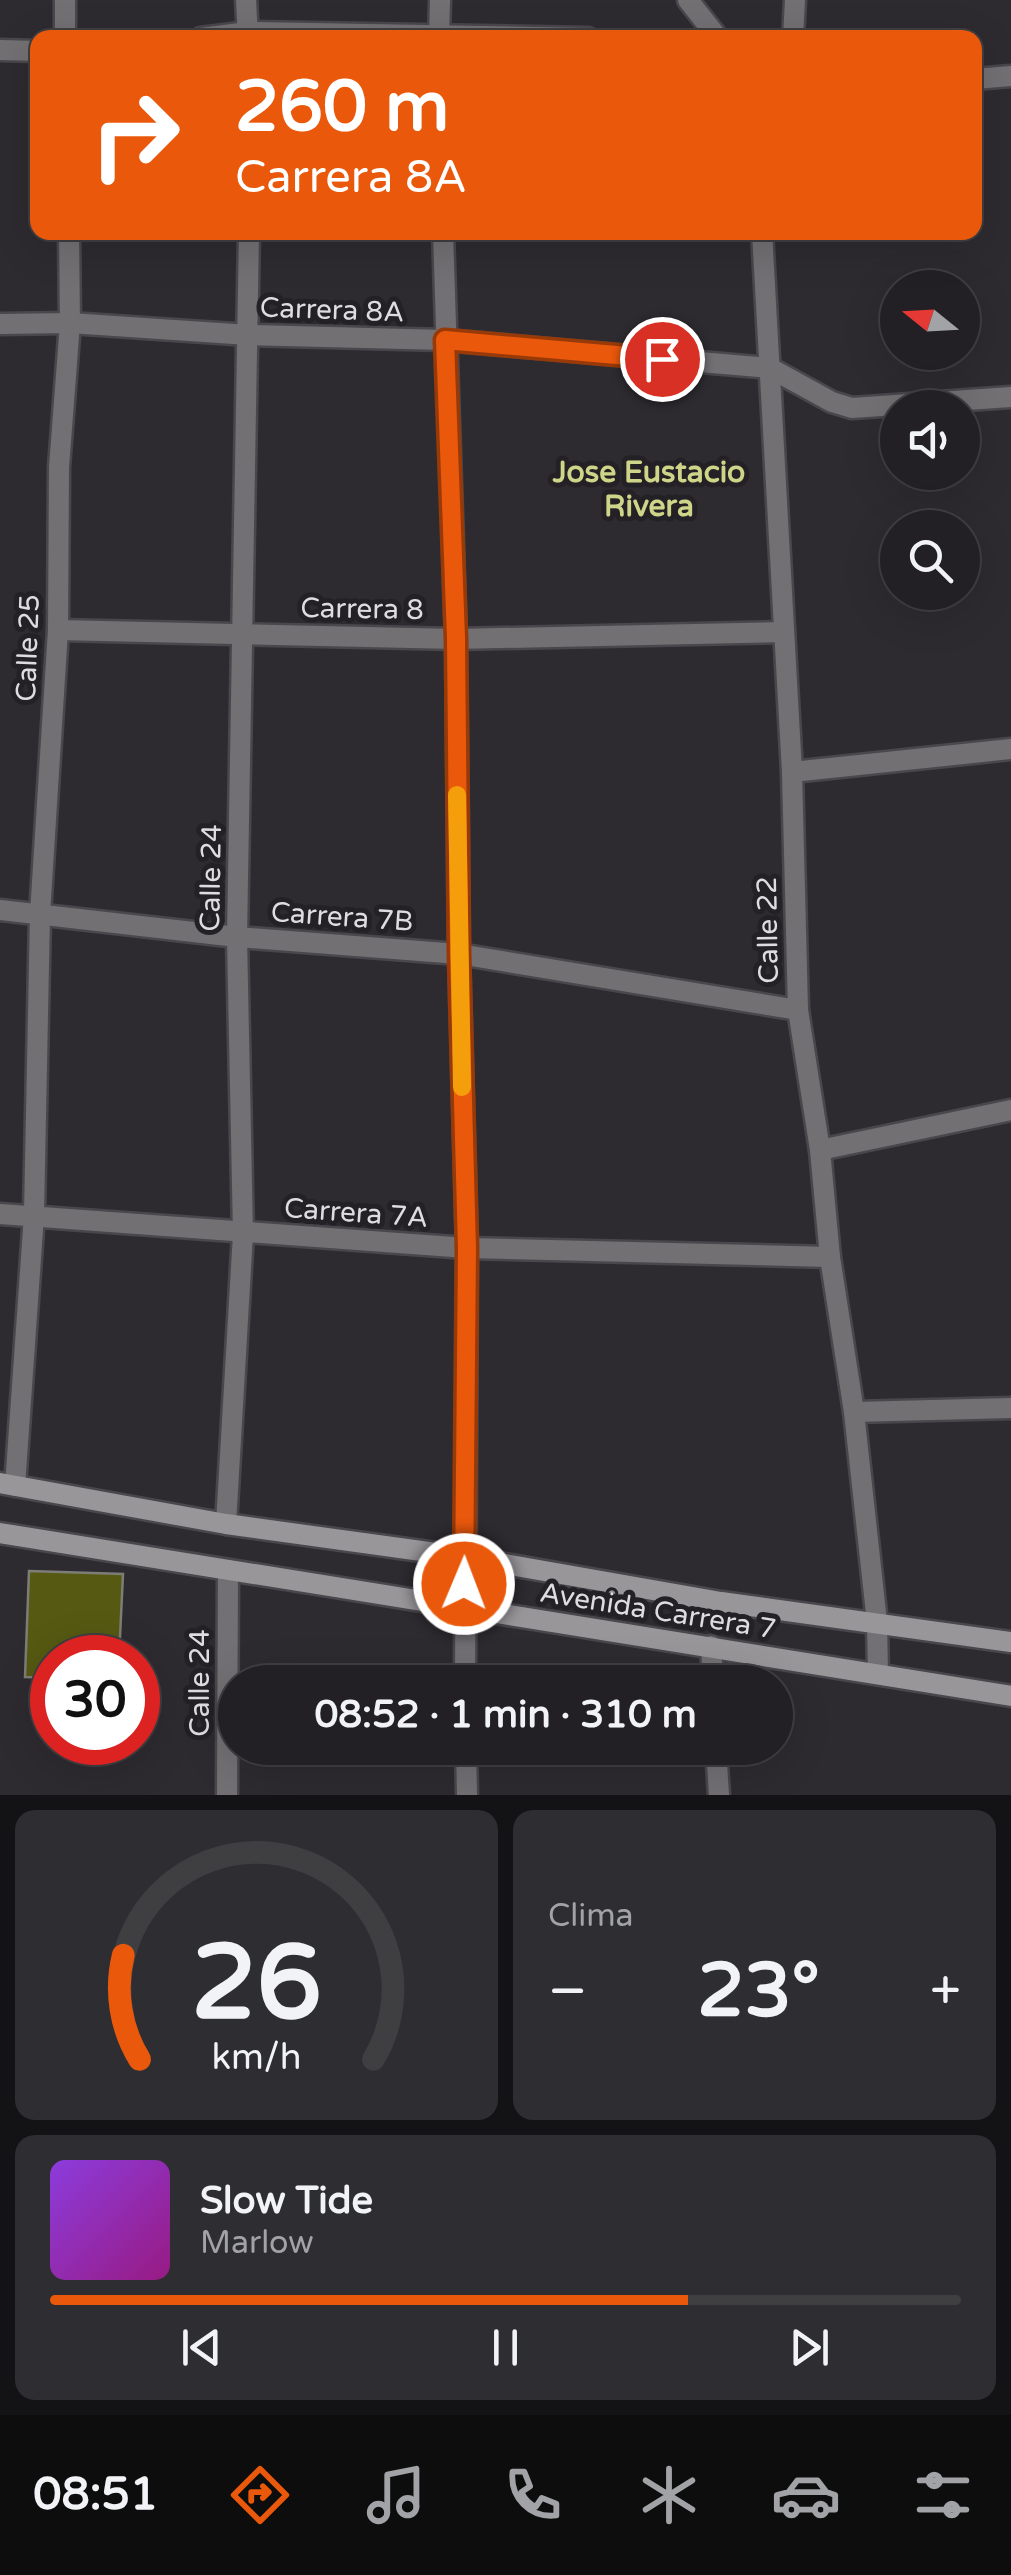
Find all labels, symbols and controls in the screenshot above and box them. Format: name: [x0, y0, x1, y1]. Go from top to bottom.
text: 260 m: [235, 66, 449, 150]
icon: right: [70, 70, 200, 200]
text: Carrera 8A: [235, 151, 467, 205]
north arrow: [880, 270, 980, 370]
map controls: [880, 270, 980, 610]
street label: Carrera 8A: [259, 290, 405, 330]
pin: [620, 317, 705, 402]
icon: arrive: [635, 332, 690, 387]
button: sound: [880, 390, 980, 490]
district label: Jose Eustacio Rivera: [552, 454, 745, 525]
button: search: [880, 510, 980, 610]
street label: Carrera 8: [300, 591, 424, 627]
street label: Calle 25: [9, 594, 47, 702]
street label: Calle 24: [193, 824, 229, 932]
street label: Calle 22: [750, 876, 786, 984]
street label: Carrera 7B: [270, 895, 414, 939]
street label: Carrera 7A: [283, 1191, 429, 1235]
position arrow: [412, 1532, 516, 1636]
street label: Avenida Carrera 7: [538, 1576, 778, 1646]
street label: Calle 24: [183, 1629, 217, 1737]
speed limit sign: 30: [30, 1635, 160, 1765]
text: 08:52 · 1 min · 310 m: [314, 1692, 697, 1738]
text: Clima: [548, 1897, 634, 1935]
text: 26: [191, 1922, 322, 2047]
text: 23°: [697, 1946, 820, 2036]
text: −: [548, 1959, 587, 2025]
text: +: [930, 1959, 961, 2025]
text: km/h: [212, 2036, 301, 2079]
text: Slow Tide: [200, 2178, 373, 2224]
text: Marlow: [200, 2224, 314, 2262]
icon: previous: [174, 2320, 229, 2375]
icon: pause: [478, 2320, 533, 2375]
icon: next: [782, 2320, 837, 2375]
icon: directions: [225, 2460, 295, 2530]
icon: music: [361, 2460, 431, 2530]
icon: phone: [498, 2460, 568, 2530]
icon: climate: [634, 2460, 704, 2530]
icon: car: [771, 2460, 841, 2530]
icon: filters: [908, 2460, 978, 2530]
text: 08:51: [33, 2468, 158, 2522]

